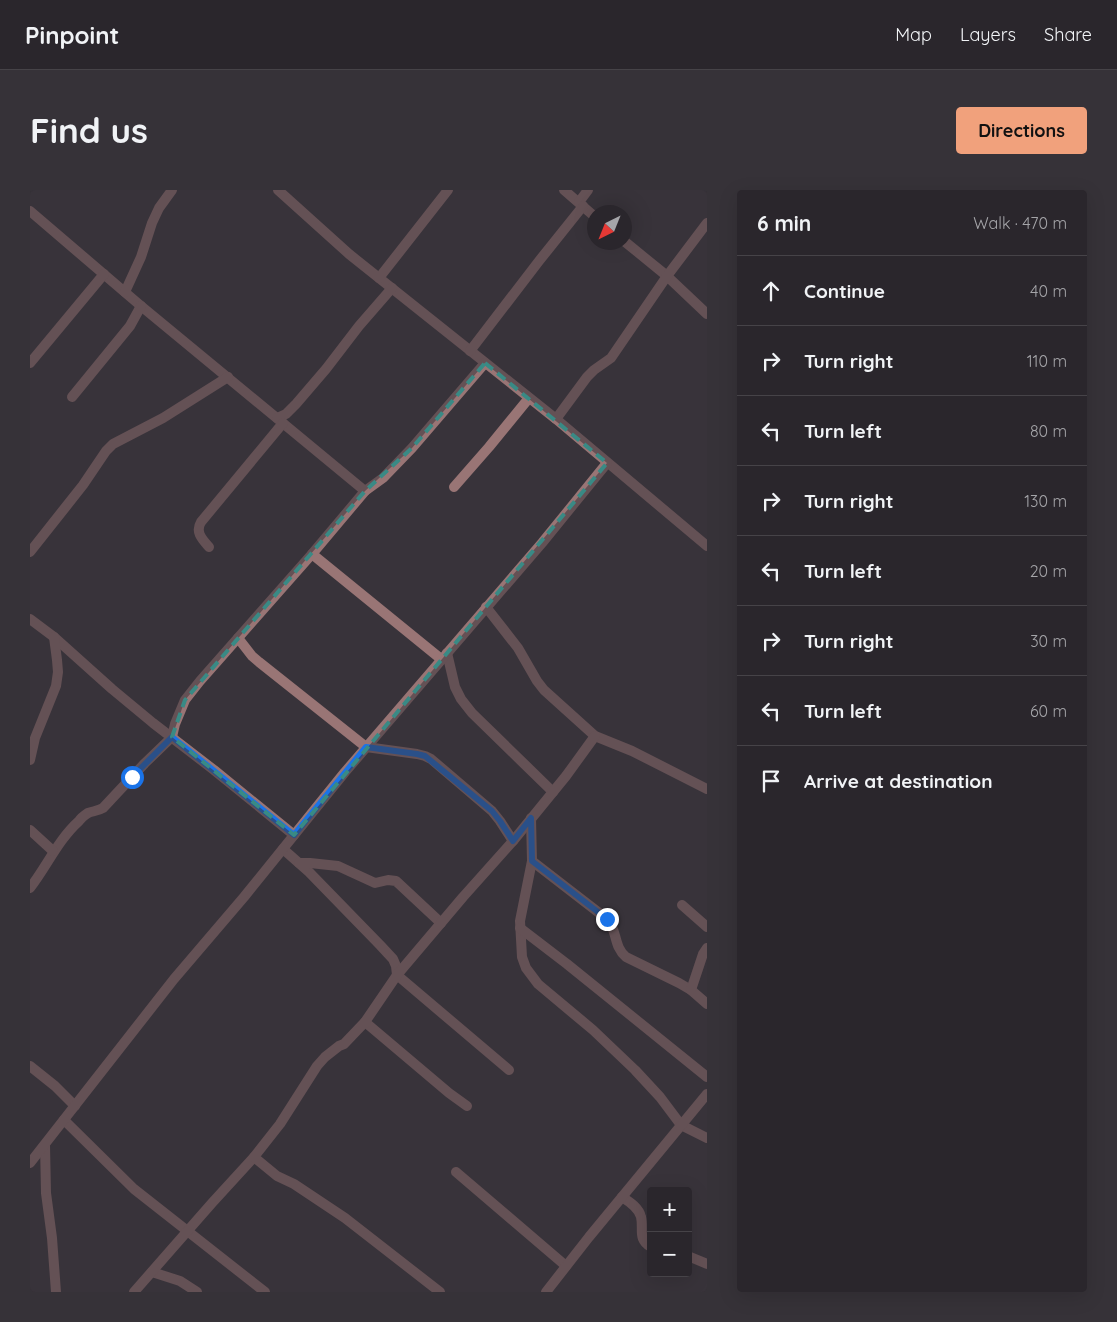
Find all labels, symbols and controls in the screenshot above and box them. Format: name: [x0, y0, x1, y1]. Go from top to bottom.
text: Pinpoint: [25, 20, 119, 50]
text: Map: [895, 23, 932, 46]
text: Layers: [960, 23, 1016, 46]
text: Share: [1044, 23, 1092, 46]
button: Directions: [956, 107, 1087, 154]
text: Find us: [30, 108, 148, 152]
north arrow: [587, 205, 632, 250]
text: 6 min: [757, 210, 811, 236]
text: Walk · 470 m: [973, 213, 1067, 233]
icon: ahead: [757, 277, 785, 305]
text: Continue: [804, 279, 885, 303]
text: 40 m: [1030, 281, 1067, 301]
icon: right: [757, 347, 785, 375]
text: Turn right: [804, 349, 893, 373]
text: 110 m: [1027, 351, 1067, 371]
icon: left: [757, 417, 785, 445]
text: Turn left: [804, 419, 882, 443]
text: 80 m: [1030, 421, 1067, 441]
icon: right: [757, 487, 785, 515]
text: Turn right: [804, 489, 893, 513]
text: 130 m: [1024, 491, 1067, 511]
icon: left: [757, 557, 785, 585]
text: Turn left: [804, 559, 882, 583]
text: 20 m: [1030, 561, 1067, 581]
icon: right: [757, 627, 785, 655]
text: Turn right: [804, 629, 893, 653]
text: 30 m: [1030, 631, 1067, 651]
icon: left: [757, 697, 785, 725]
text: Turn left: [804, 699, 882, 723]
text: 60 m: [1030, 701, 1067, 721]
route start: [121, 766, 144, 789]
icon: arrive: [757, 767, 785, 795]
text: Arrive at destination: [804, 769, 993, 793]
route end: [596, 908, 619, 931]
map controls: [647, 1187, 692, 1277]
button: +: [647, 1187, 692, 1232]
button: −: [647, 1232, 692, 1277]

